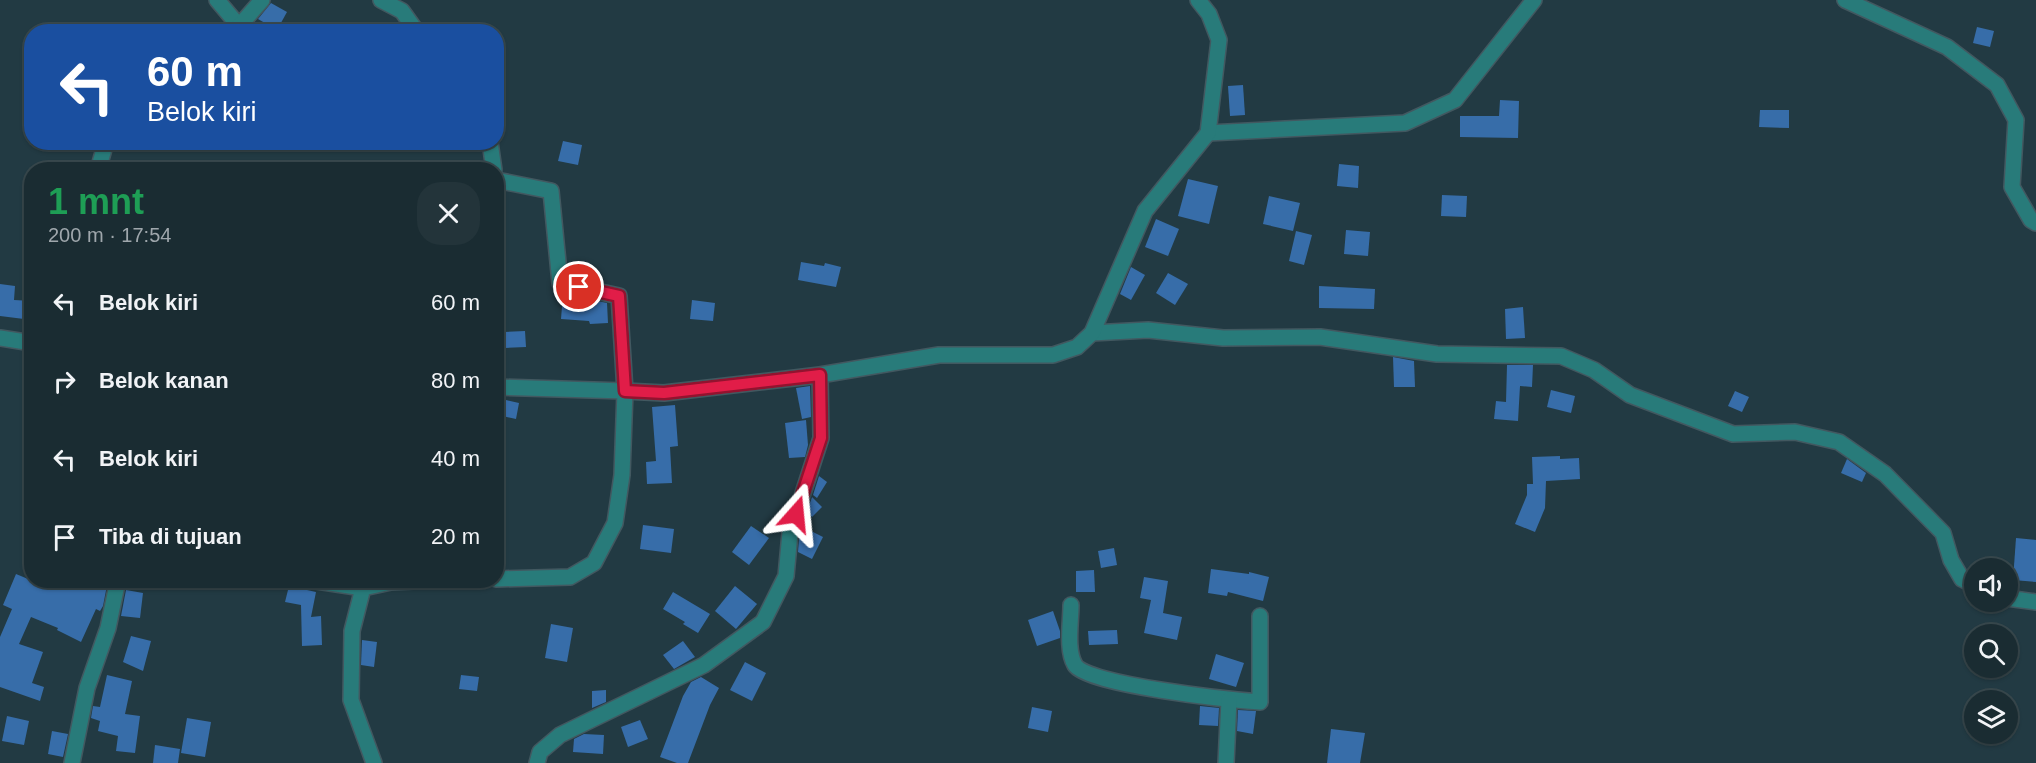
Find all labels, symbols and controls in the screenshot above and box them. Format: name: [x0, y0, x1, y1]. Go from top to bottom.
icon: left: [48, 48, 126, 126]
text: 60 m: [147, 48, 243, 95]
text: Belok kiri: [147, 97, 257, 127]
text: 1 mnt: [48, 181, 144, 222]
button: close: [417, 182, 480, 245]
text: 200 m · 17:54: [48, 224, 171, 246]
pin: [553, 261, 604, 312]
icon: arrive: [562, 270, 595, 303]
icon: left: [48, 287, 81, 320]
text: Belok kiri: [99, 290, 198, 315]
text: 60 m: [431, 290, 480, 315]
icon: right: [48, 365, 81, 398]
text: Belok kanan: [99, 368, 229, 393]
text: 80 m: [431, 368, 480, 393]
icon: left: [48, 443, 81, 476]
text: Belok kiri: [99, 446, 198, 471]
text: 40 m: [431, 446, 480, 471]
position arrow: [764, 482, 828, 546]
icon: arrive: [48, 521, 81, 554]
text: Tiba di tujuan: [99, 524, 242, 549]
text: 20 m: [431, 524, 480, 549]
map controls: [1964, 558, 2018, 744]
button: sound: [1964, 558, 2018, 612]
button: search: [1964, 624, 2018, 678]
button: layers: [1964, 690, 2018, 744]

